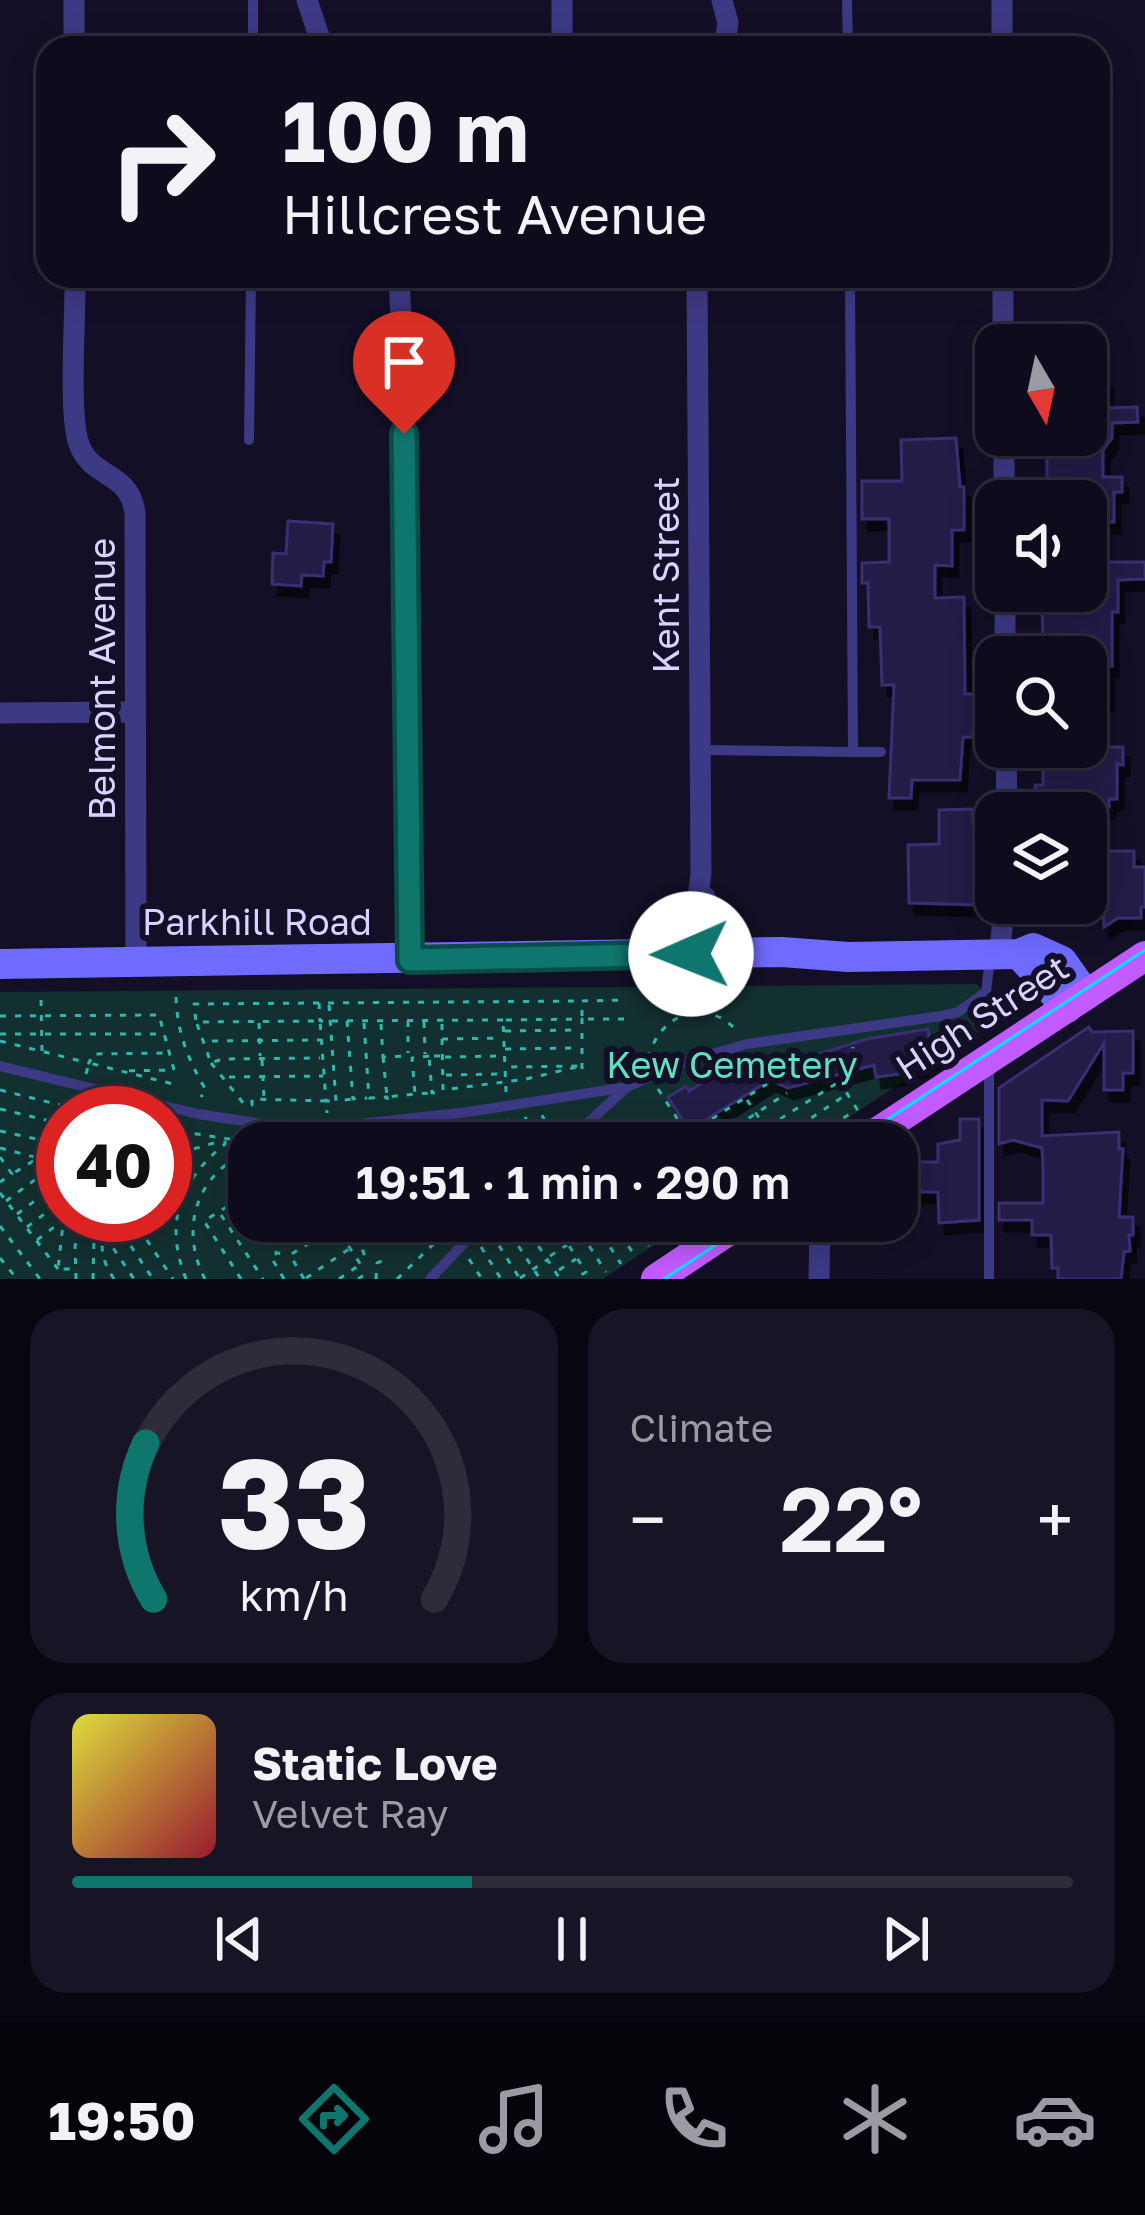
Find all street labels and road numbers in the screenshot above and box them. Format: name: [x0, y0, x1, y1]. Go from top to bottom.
street label: Kent Street: [644, 477, 687, 673]
street label: Belmont Avenue: [80, 538, 123, 820]
street label: Parkhill Road: [142, 900, 372, 943]
street label: High Street: [887, 945, 1076, 1088]

